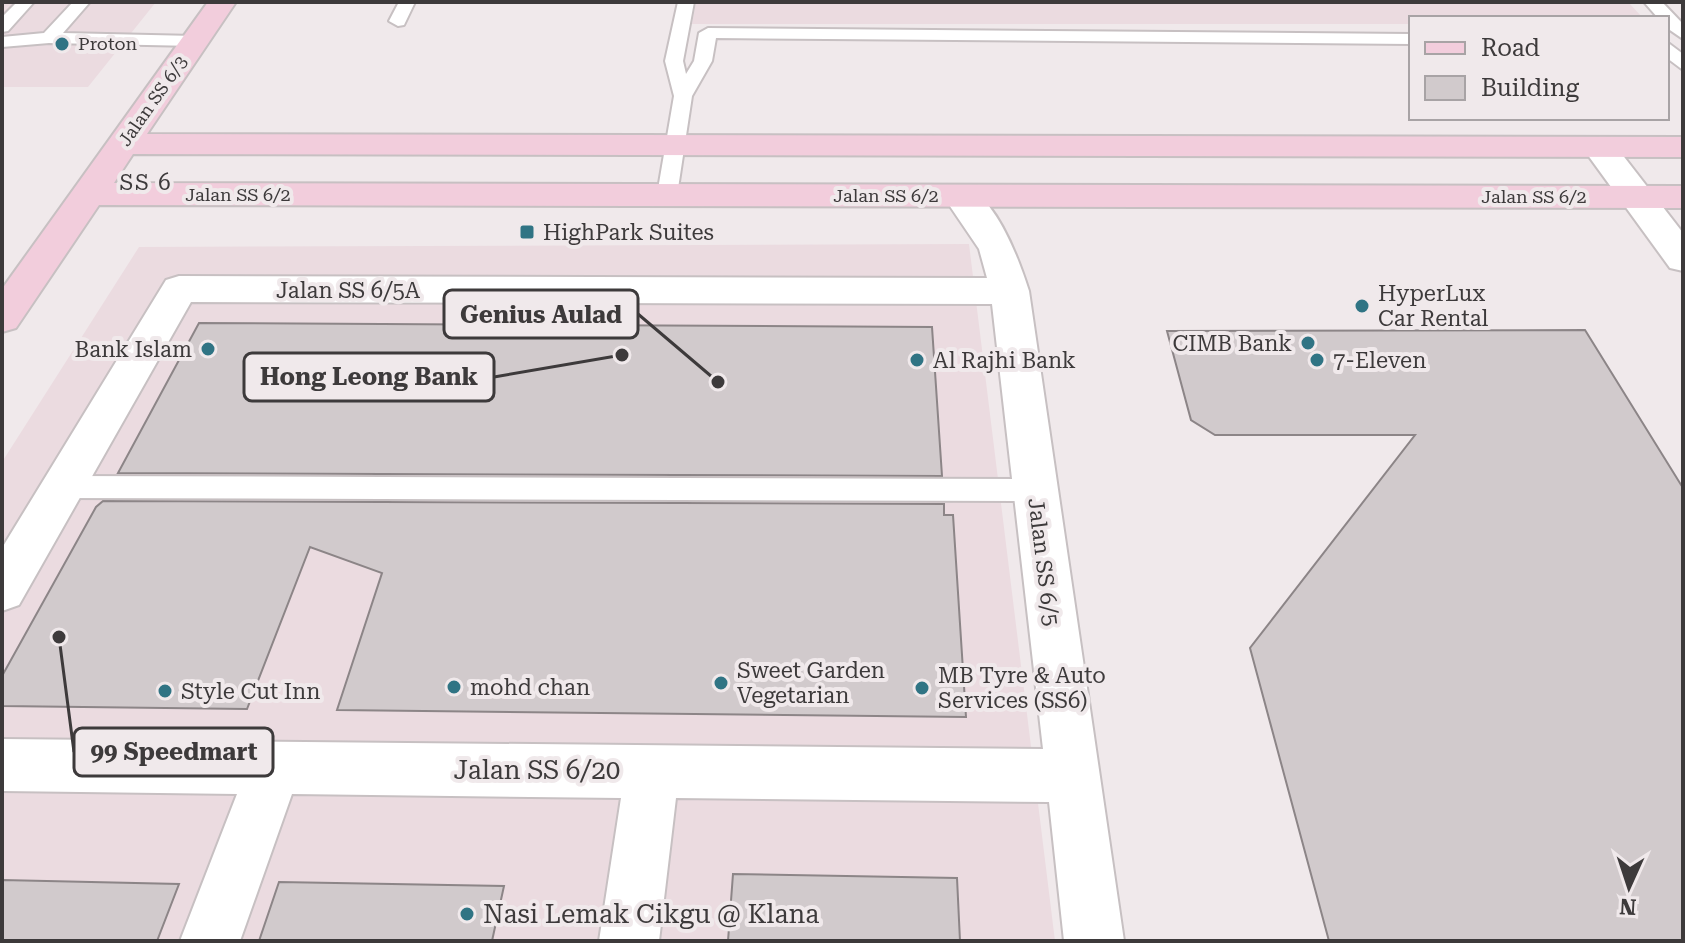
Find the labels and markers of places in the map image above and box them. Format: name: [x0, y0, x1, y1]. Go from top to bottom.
place label: Proton: [78, 33, 137, 54]
marker: Proton: [53, 35, 71, 53]
place label: HighPark Suites: [543, 220, 714, 245]
marker: HighPark Suites: [518, 223, 536, 241]
place label: HyperLux Car Rental: [1378, 281, 1489, 331]
callout: Genius Aulad: [444, 290, 638, 338]
marker: HyperLux Car Rental: [1353, 297, 1371, 315]
place label: CIMB Bank: [1172, 331, 1292, 356]
marker: CIMB Bank: [1299, 334, 1317, 352]
place label: Bank Islam: [75, 337, 192, 362]
marker: Bank Islam: [199, 340, 217, 358]
place label: Al Rajhi Bank: [933, 348, 1076, 373]
place label: 7-Eleven: [1333, 348, 1426, 373]
marker: Al Rajhi Bank: [908, 351, 926, 369]
marker: 7-Eleven: [1308, 351, 1326, 369]
callout: Hong Leong Bank: [244, 353, 494, 401]
place label: Sweet Garden Vegetarian: [737, 658, 885, 708]
place label: MB Tyre & Auto Services (SS6): [938, 663, 1106, 713]
marker: Sweet Garden Vegetarian: [712, 674, 730, 692]
place label: mohd chan: [470, 675, 590, 700]
marker: mohd chan: [445, 678, 463, 696]
place label: Style Cut Inn: [181, 679, 320, 704]
marker: MB Tyre & Auto Services (SS6): [913, 679, 931, 697]
marker: Style Cut Inn: [156, 682, 174, 700]
callout: 99 Speedmart: [74, 728, 273, 776]
place label: Nasi Lemak Cikgu @ Klana: [483, 899, 819, 929]
marker: Nasi Lemak Cikgu @ Klana: [458, 905, 476, 923]

